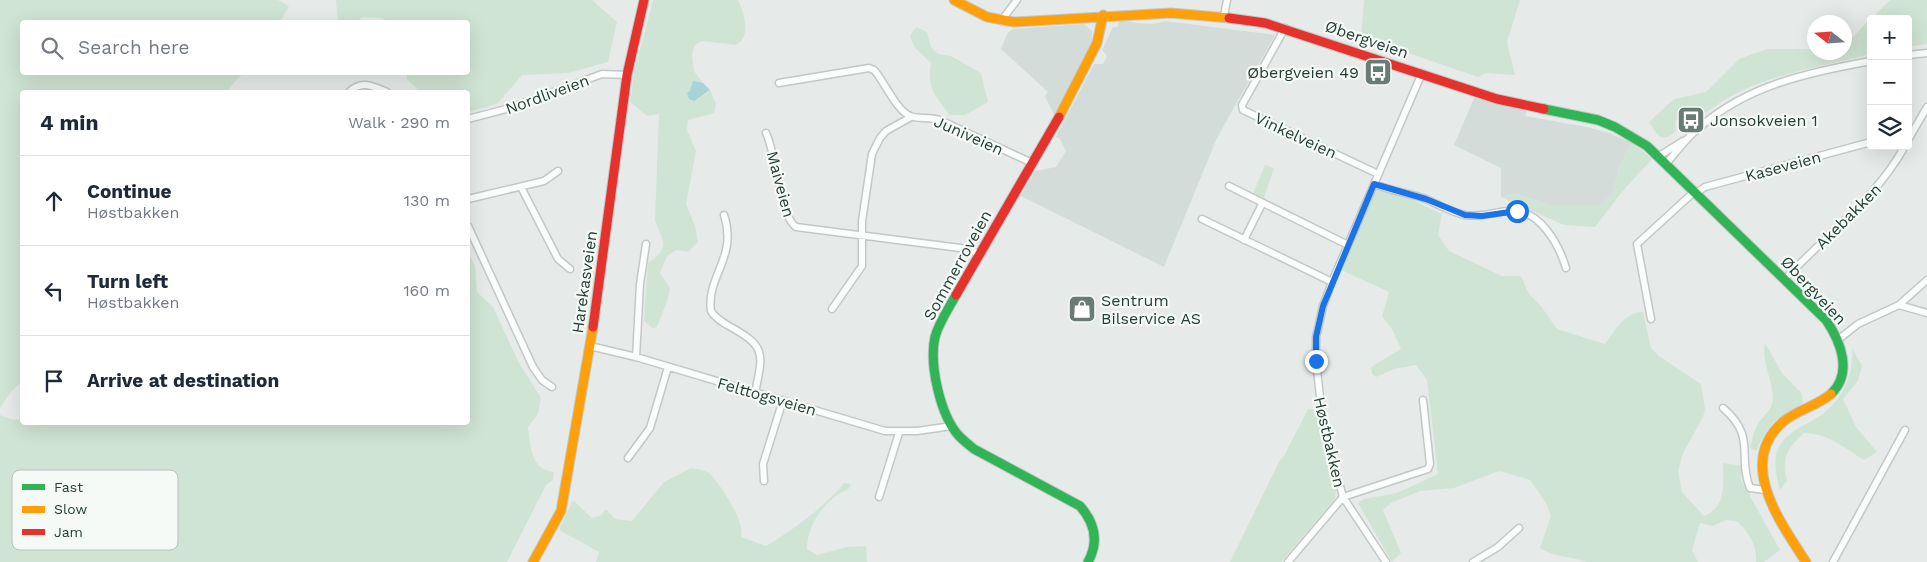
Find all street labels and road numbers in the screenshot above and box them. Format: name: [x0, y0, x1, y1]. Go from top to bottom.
street label: Øbergveien: [1323, 16, 1411, 63]
street label: Nordliveien: [503, 71, 592, 118]
street label: Vinkelveien: [1252, 108, 1340, 163]
street label: Juniveien: [931, 112, 1006, 159]
street label: Kaseveien: [1743, 147, 1823, 186]
street label: Maiveien: [763, 149, 798, 219]
street label: Akebakken: [1812, 180, 1885, 253]
street label: Sommerroveien: [919, 207, 996, 324]
street label: Harekasveien: [568, 230, 601, 335]
street label: Øbergveien: [1777, 252, 1850, 329]
street label: Felttogsveien: [715, 373, 819, 420]
street label: Høstbakken: [1310, 395, 1349, 489]

